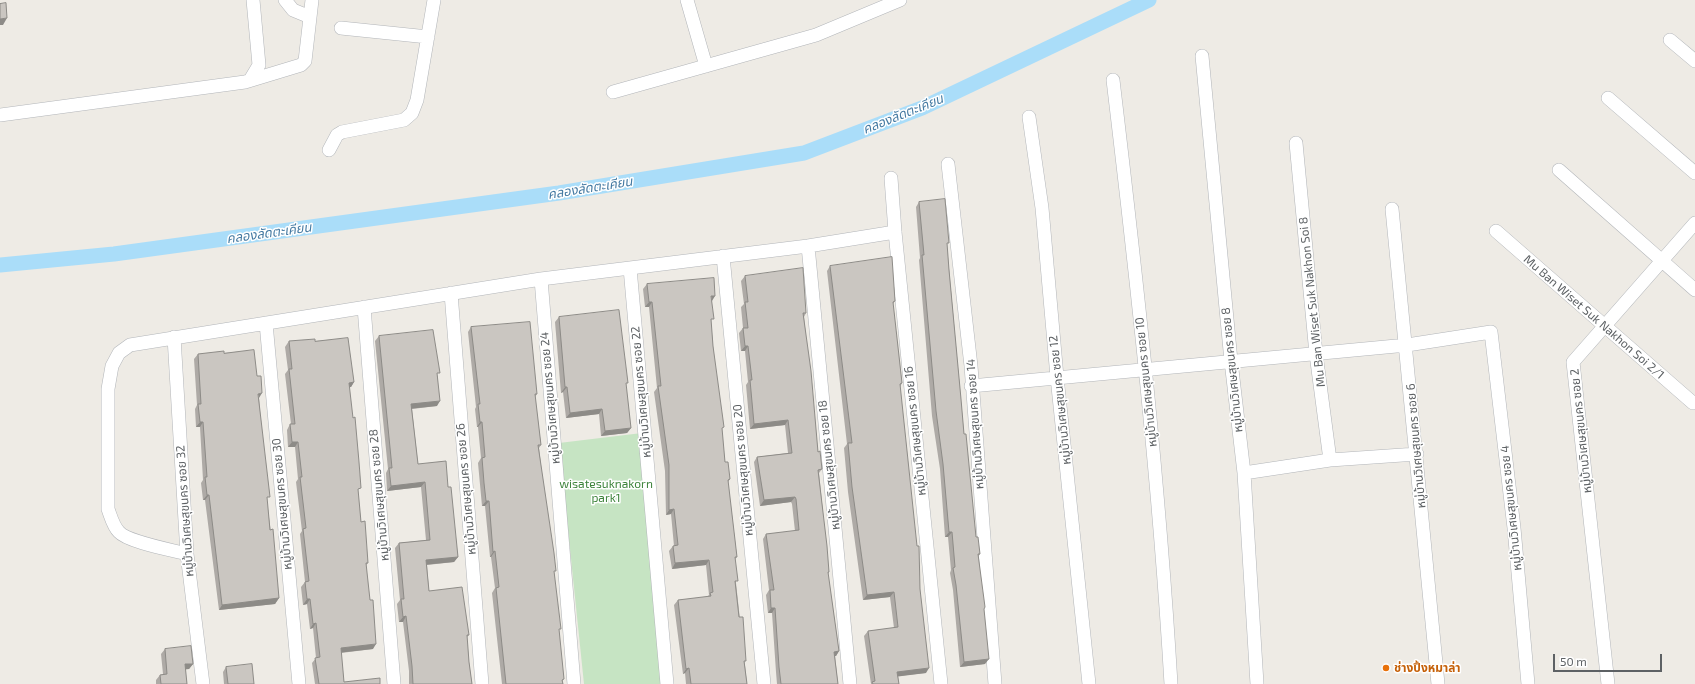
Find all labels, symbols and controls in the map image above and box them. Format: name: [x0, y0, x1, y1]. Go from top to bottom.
water label: คลองลัดตะเคียน: [861, 91, 945, 137]
water label: คลองลัดตะเคียน: [547, 174, 633, 202]
street label: Mu Ban Wiset Suk Nakhon Soi 8: [1296, 216, 1328, 388]
water label: คลองลัดตะเคียน: [226, 219, 312, 247]
street label: Mu Ban Wiset Suk Nakhon Soi 2/1: [1521, 252, 1667, 382]
street label: หมู่บ้านวิเศษสุขนคร ซอย 8: [1218, 307, 1246, 433]
street label: หมู่บ้านวิเศษสุขนคร ซอย 10: [1132, 316, 1160, 448]
street label: หมู่บ้านวิเศษสุขนคร ซอย 22: [628, 326, 654, 458]
street label: หมู่บ้านวิเศษสุขนคร ซอย 24: [537, 331, 563, 465]
street label: หมู่บ้านวิเศษสุขนคร ซอย 12: [1046, 335, 1074, 465]
street label: หมู่บ้านวิเศษสุขนคร ซอย 14: [963, 358, 987, 490]
street label: หมู่บ้านวิเศษสุขนคร ซอย 16: [901, 366, 929, 496]
street label: หมู่บ้านวิเศษสุขนคร ซอย 2: [1567, 368, 1595, 494]
street label: หมู่บ้านวิเศษสุขนคร ซอย 6: [1403, 383, 1429, 509]
street label: หมู่บ้านวิเศษสุขนคร ซอย 18: [815, 399, 843, 531]
street label: หมู่บ้านวิเศษสุขนคร ซอย 20: [730, 403, 756, 537]
street label: หมู่บ้านวิเศษสุขนคร ซอย 26: [453, 423, 479, 555]
street label: หมู่บ้านวิเศษสุขนคร ซอย 28: [366, 428, 392, 562]
street label: หมู่บ้านวิเศษสุขนคร ซอย 30: [269, 437, 295, 571]
street label: หมู่บ้านวิเศษสุขนคร ซอย 32: [173, 445, 197, 577]
street label: หมู่บ้านวิเศษสุขนคร ซอย 4: [1497, 445, 1525, 571]
park label: wisatesuknakorn park1: [559, 477, 653, 505]
scale bar: [1555, 646, 1664, 672]
text: 50 m: [1560, 654, 1587, 668]
place label: ช่างปิ้งหมาล่า: [1394, 661, 1461, 675]
marker: ช่างปิ้งหมาล่า: [1381, 663, 1391, 673]

